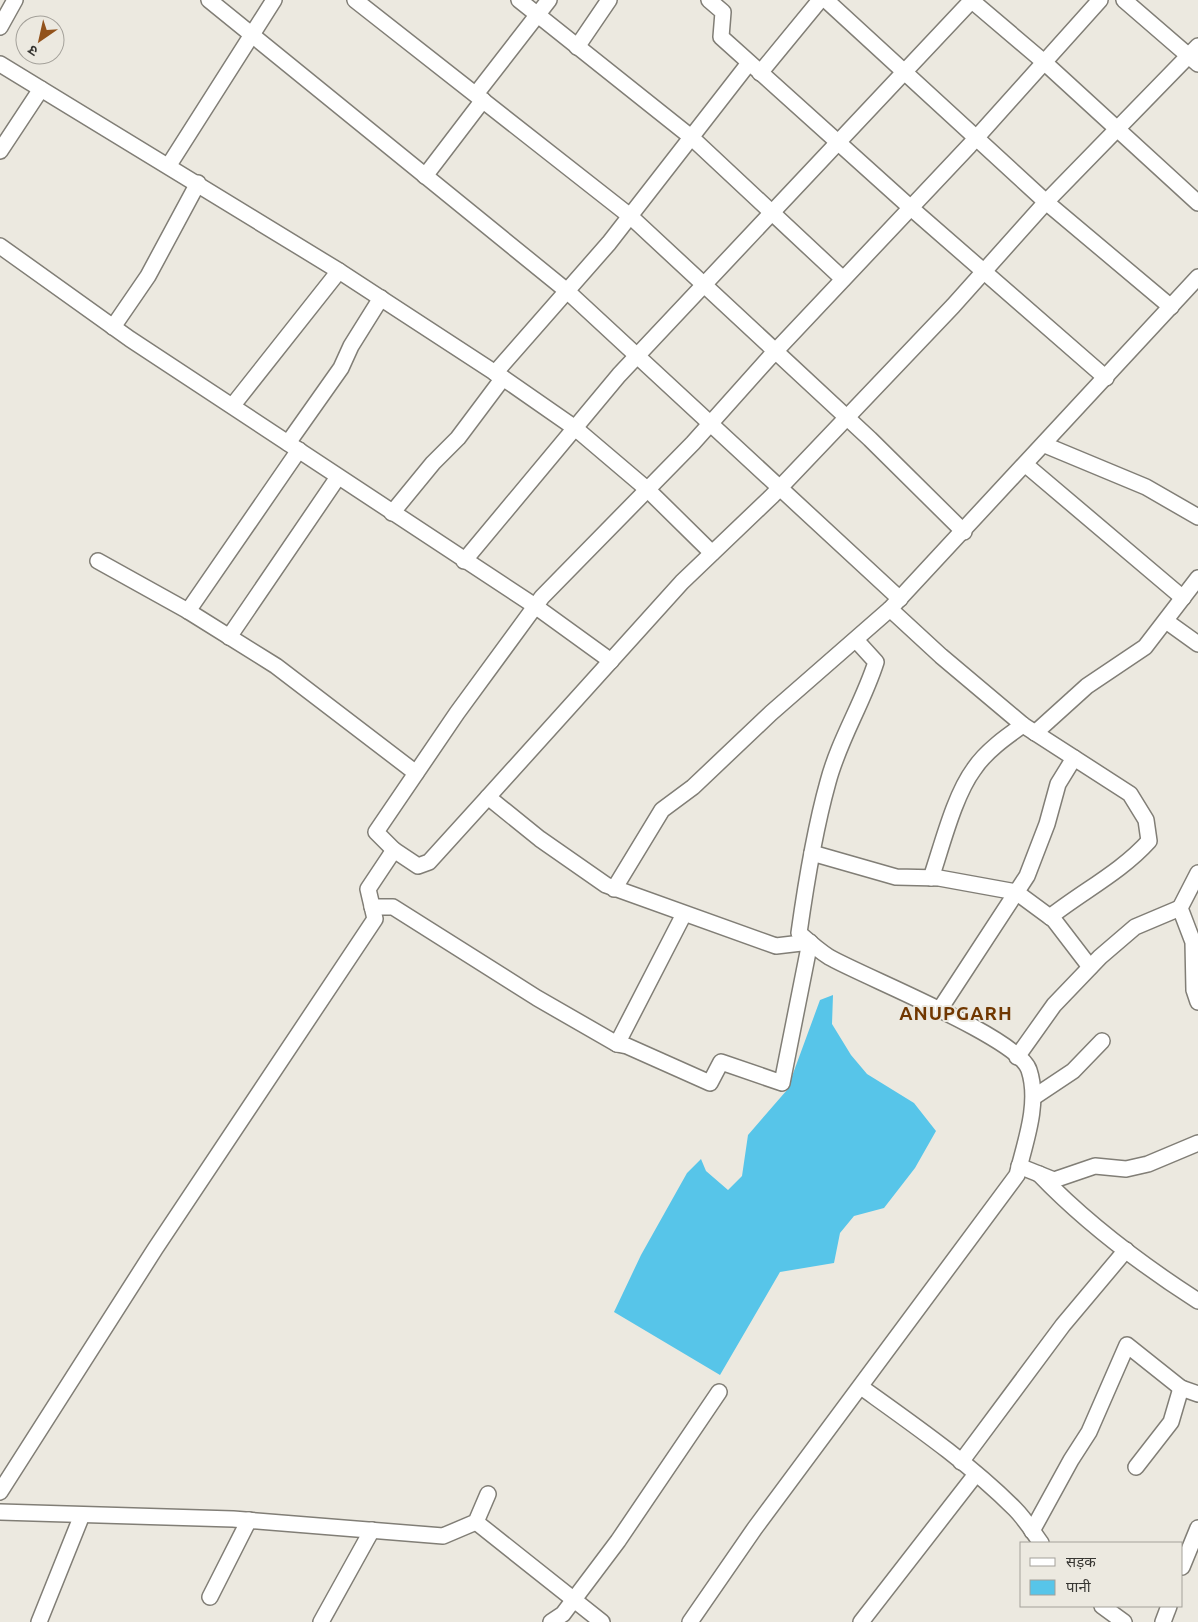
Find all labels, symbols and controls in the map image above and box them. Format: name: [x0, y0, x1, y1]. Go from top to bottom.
north arrow: [15, 15, 65, 65]
text: उ: [24, 41, 41, 60]
district label: ANUPGARH: [899, 1002, 1013, 1024]
legend: [1020, 1542, 1183, 1607]
text: सड़क: [1066, 1553, 1096, 1570]
text: पानी: [1066, 1578, 1092, 1595]

